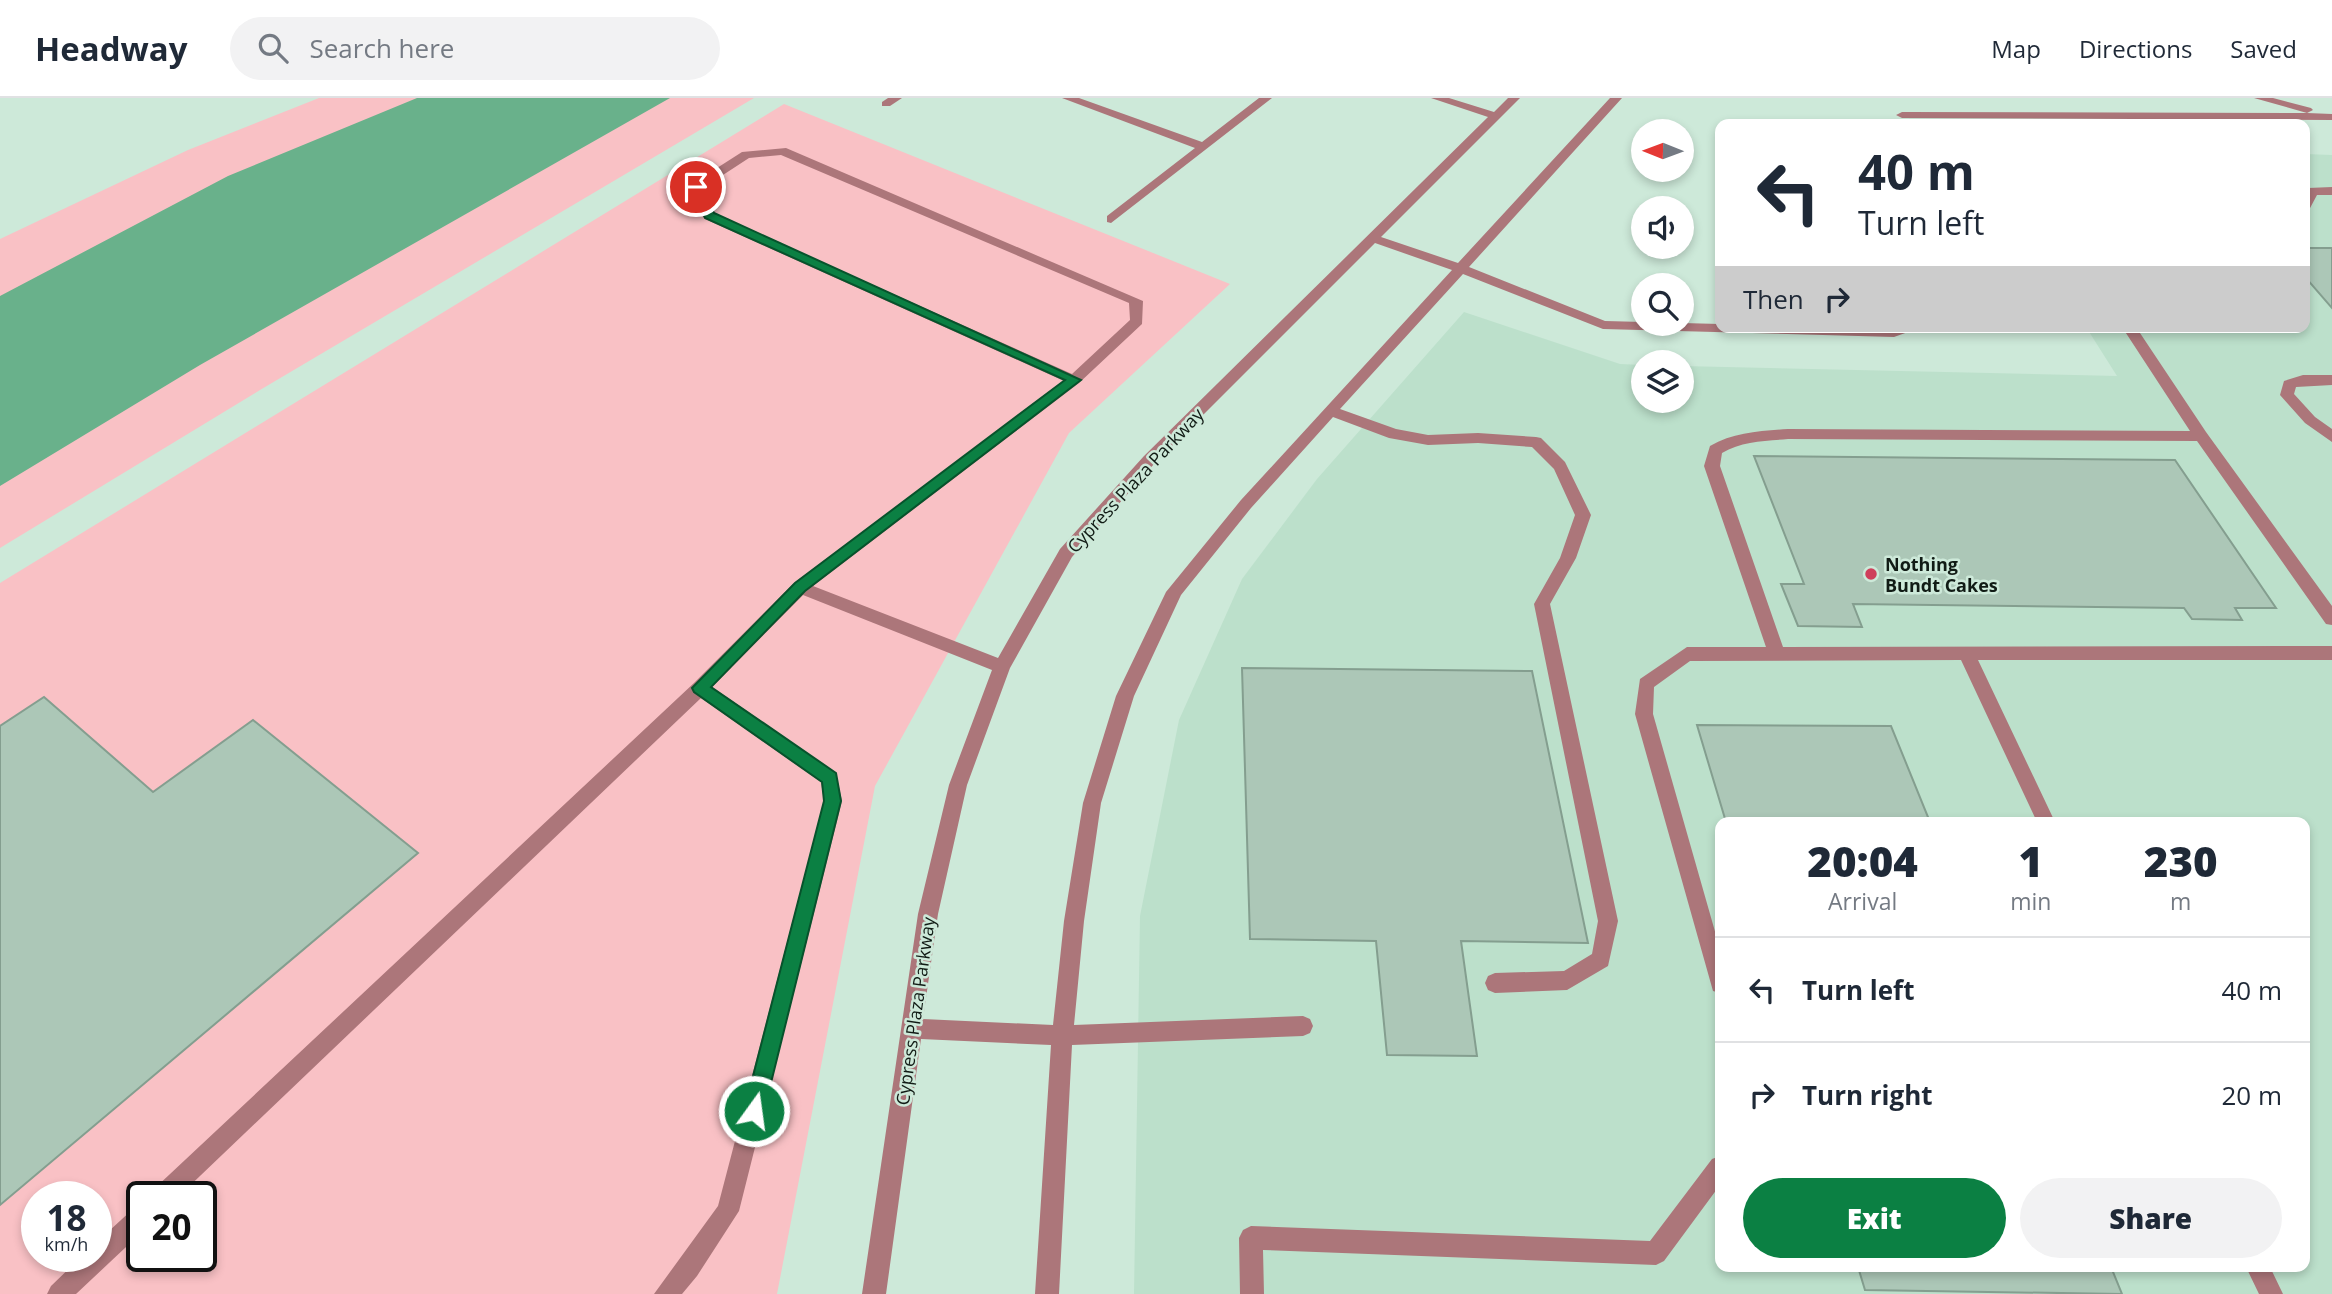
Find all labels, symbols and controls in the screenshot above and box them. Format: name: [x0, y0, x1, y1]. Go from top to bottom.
search box: [230, 17, 720, 80]
text: Headway: [35, 26, 188, 71]
icon: search: [254, 29, 292, 67]
text: Search here: [310, 30, 454, 66]
text: Map: [1991, 32, 2041, 65]
text: Directions: [2079, 32, 2192, 65]
text: Saved: [2230, 32, 2297, 65]
north arrow: [1631, 119, 1694, 182]
map controls: [1631, 119, 1694, 413]
text: 40 m: [1858, 138, 1975, 204]
icon: left: [1743, 147, 1834, 238]
pin: [666, 157, 726, 217]
icon: arrive: [677, 168, 715, 206]
button: sound: [1631, 196, 1694, 259]
text: Turn left: [1858, 201, 1984, 244]
button: search: [1631, 273, 1694, 336]
icon: right: [1818, 280, 1856, 318]
text: Then: [1743, 281, 1804, 317]
button: layers: [1631, 350, 1694, 413]
street label: Cypress Plaza Parkway: [1062, 402, 1209, 558]
place label: Nothing Bundt Cakes: [1885, 552, 1998, 597]
marker: Nothing Bundt Cakes: [1863, 566, 1879, 582]
text: 20:04: [1807, 832, 1918, 889]
text: 1: [2019, 832, 2043, 889]
text: 230: [2144, 832, 2218, 889]
text: Arrival: [1828, 885, 1897, 917]
text: min: [2010, 885, 2051, 917]
text: m: [2170, 885, 2191, 917]
street label: Cypress Plaza Parkway: [890, 914, 940, 1107]
icon: left: [1743, 971, 1781, 1009]
text: Turn left: [1802, 972, 1914, 1008]
text: 40 m: [2221, 972, 2282, 1008]
position arrow: [717, 1074, 791, 1148]
icon: right: [1743, 1076, 1781, 1114]
text: Turn right: [1802, 1077, 1933, 1113]
text: 20 m: [2221, 1077, 2282, 1113]
button: Exit: [1743, 1178, 2006, 1258]
button: Share: [2020, 1178, 2282, 1258]
speed limit sign: 20: [126, 1181, 217, 1272]
text: 18: [46, 1194, 87, 1241]
text: km/h: [45, 1232, 88, 1256]

